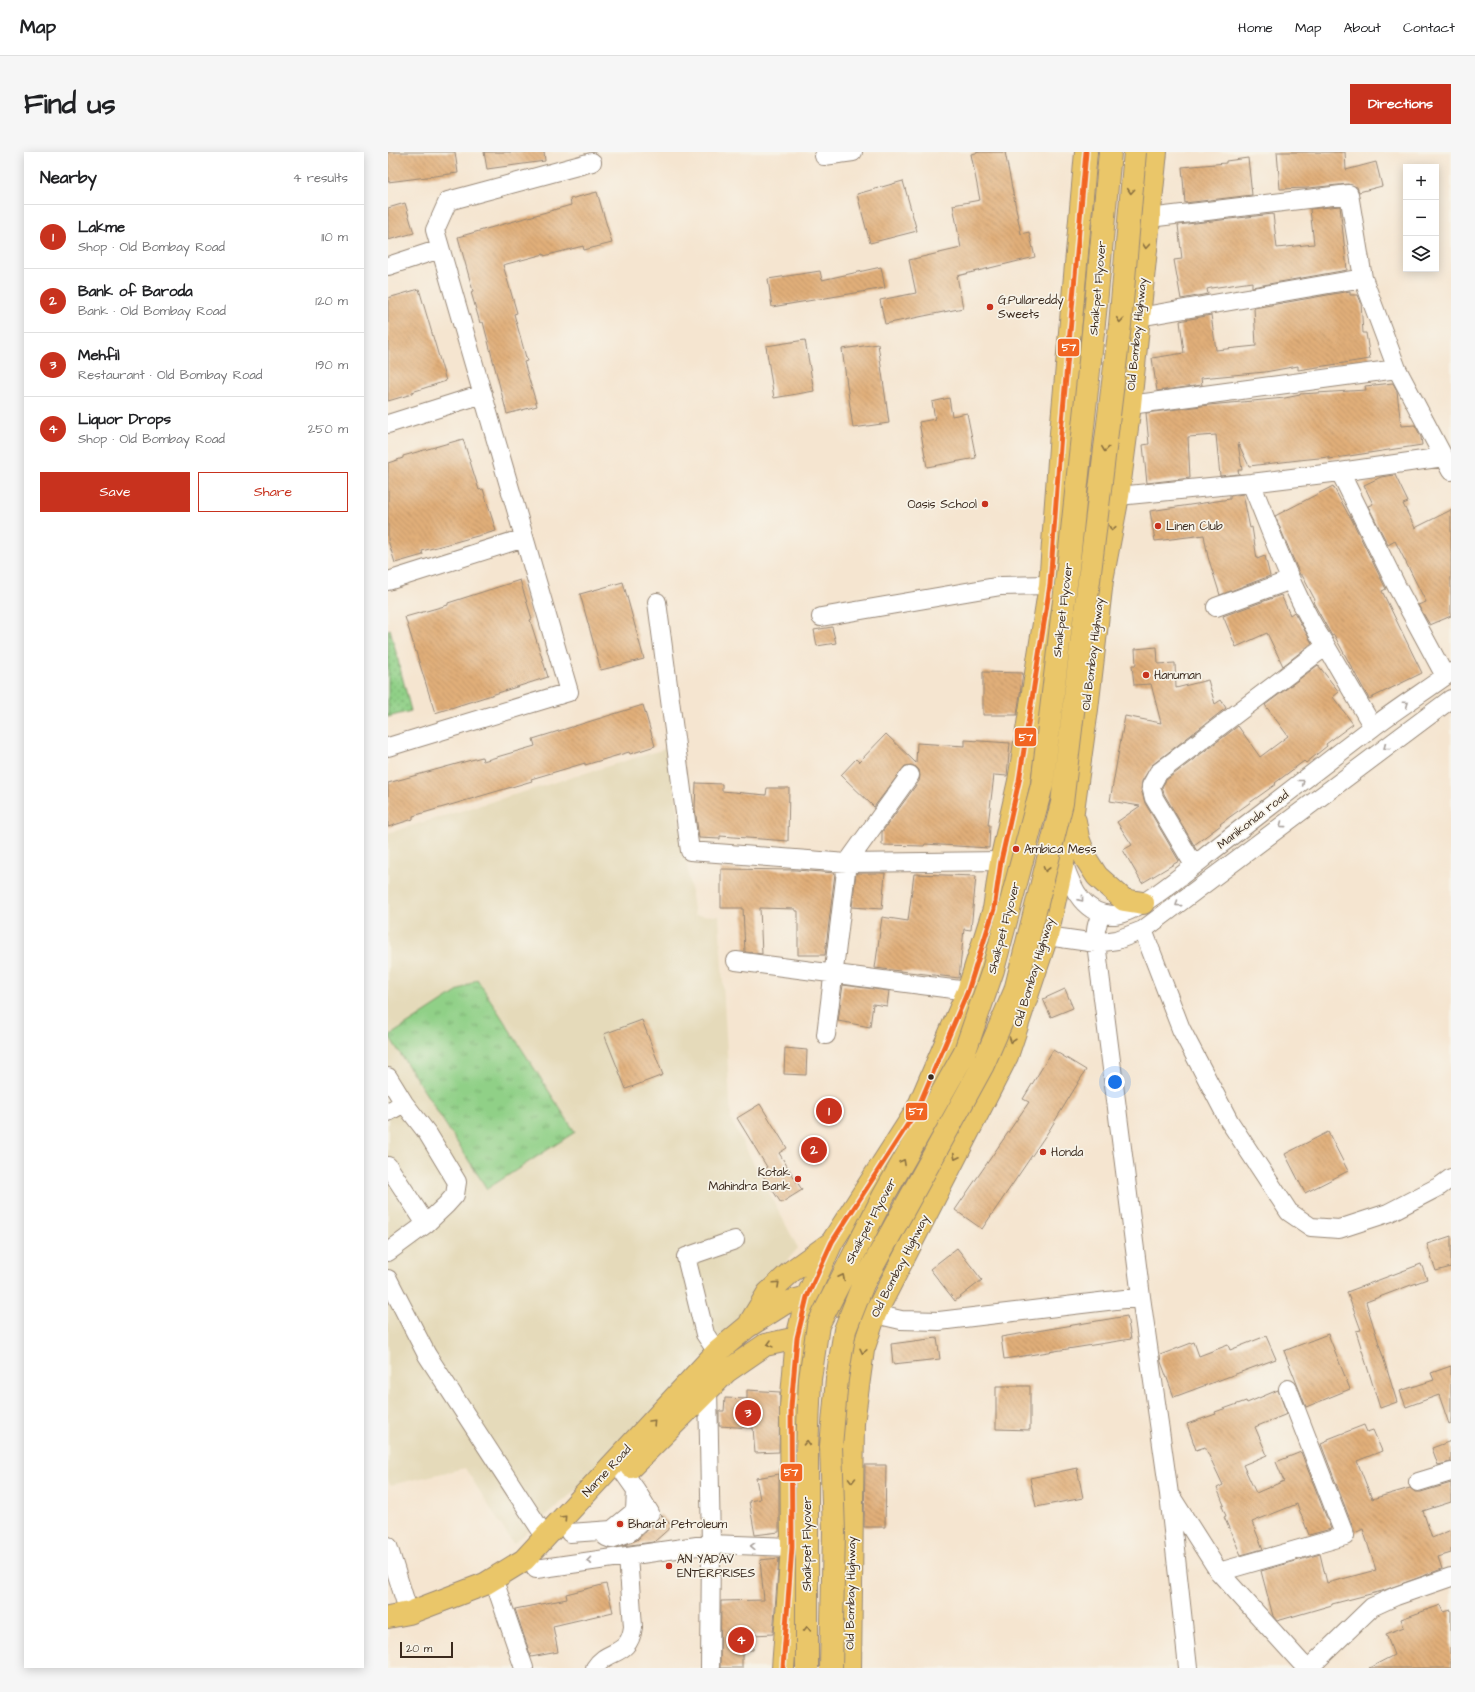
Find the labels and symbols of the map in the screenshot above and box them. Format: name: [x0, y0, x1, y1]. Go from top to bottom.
one-way arrow: [1127, 188, 1136, 194]
street label: Shaikpet Flyover: [1085, 240, 1112, 336]
one-way arrow: [1142, 243, 1151, 250]
street label: Old Bombay Highway: [1123, 276, 1152, 391]
place label: G.Pullareddy Sweets: [998, 292, 1064, 323]
marker: G.Pullareddy Sweets: [985, 302, 995, 312]
one-way arrow: [1116, 317, 1125, 323]
line badge: 57: [1057, 338, 1080, 357]
text: 57: [1062, 340, 1077, 355]
one-way arrow: [1101, 446, 1110, 453]
place label: Oasis School: [908, 496, 977, 513]
marker: Oasis School: [980, 499, 990, 509]
place label: Linen Club: [1166, 518, 1223, 535]
marker: Linen Club: [1153, 521, 1163, 531]
one-way arrow: [1108, 525, 1117, 531]
street label: Shaikpet Flyover: [1049, 562, 1078, 658]
street label: Old Bombay Highway: [1078, 596, 1109, 711]
place label: Hanuman: [1154, 667, 1201, 684]
marker: Hanuman: [1141, 670, 1151, 680]
one-way arrow: [1401, 702, 1408, 709]
line badge: 57: [1014, 727, 1037, 747]
text: 57: [1019, 730, 1034, 745]
one-way arrow: [1384, 743, 1391, 750]
one-way arrow: [1297, 780, 1304, 787]
street label: Manikonda road: [1214, 787, 1292, 853]
one-way arrow: [1280, 821, 1287, 828]
place label: Ambica Mess: [1024, 841, 1097, 858]
marker: Ambica Mess: [1011, 844, 1021, 854]
one-way arrow: [1042, 865, 1051, 872]
street label: Shaikpet Flyover: [984, 880, 1026, 976]
one-way arrow: [1076, 894, 1083, 901]
one-way arrow: [1176, 899, 1183, 906]
street label: Old Bombay Highway: [1009, 915, 1060, 1029]
one-way arrow: [1009, 1036, 1017, 1043]
unlabelled marker: [926, 1072, 936, 1082]
your location: [1105, 1072, 1125, 1092]
pin: 1: [816, 1096, 842, 1126]
line badge: 57: [905, 1102, 928, 1121]
text: 57: [909, 1104, 924, 1119]
pin: 2: [801, 1135, 827, 1165]
place label: Honda: [1051, 1144, 1083, 1161]
marker: Honda: [1038, 1147, 1048, 1157]
one-way arrow: [953, 1152, 960, 1160]
one-way arrow: [898, 1159, 905, 1167]
place label: Kotak Mahindra Bank: [709, 1164, 791, 1195]
marker: Kotak Mahindra Bank: [793, 1174, 803, 1184]
street label: Shaikpet Flyover: [841, 1175, 902, 1267]
street label: Old Bombay Highway: [867, 1211, 934, 1321]
one-way arrow: [837, 1274, 845, 1282]
one-way arrow: [773, 1282, 780, 1289]
one-way arrow: [767, 1339, 774, 1348]
one-way arrow: [860, 1348, 868, 1354]
pin: 3: [735, 1398, 761, 1428]
one-way arrow: [648, 1419, 655, 1427]
one-way arrow: [803, 1440, 811, 1446]
street label: Narne Road: [579, 1441, 635, 1501]
line badge: 57: [780, 1463, 803, 1482]
text: 57: [784, 1465, 799, 1480]
one-way arrow: [848, 1477, 856, 1483]
street label: Shaikpet Flyover: [799, 1496, 817, 1591]
one-way arrow: [559, 1515, 566, 1522]
place label: Bharat Petroleum: [628, 1516, 728, 1533]
marker: Bharat Petroleum: [615, 1519, 625, 1529]
street label: Old Bombay Highway: [842, 1536, 861, 1650]
one-way arrow: [750, 1541, 756, 1550]
place label: AN YADAV ENTERPRISES: [677, 1551, 756, 1582]
one-way arrow: [586, 1556, 592, 1565]
marker: AN YADAV ENTERPRISES: [664, 1561, 674, 1571]
pin: 4: [728, 1625, 754, 1655]
one-way arrow: [803, 1626, 811, 1632]
scale bar: [400, 1640, 453, 1659]

